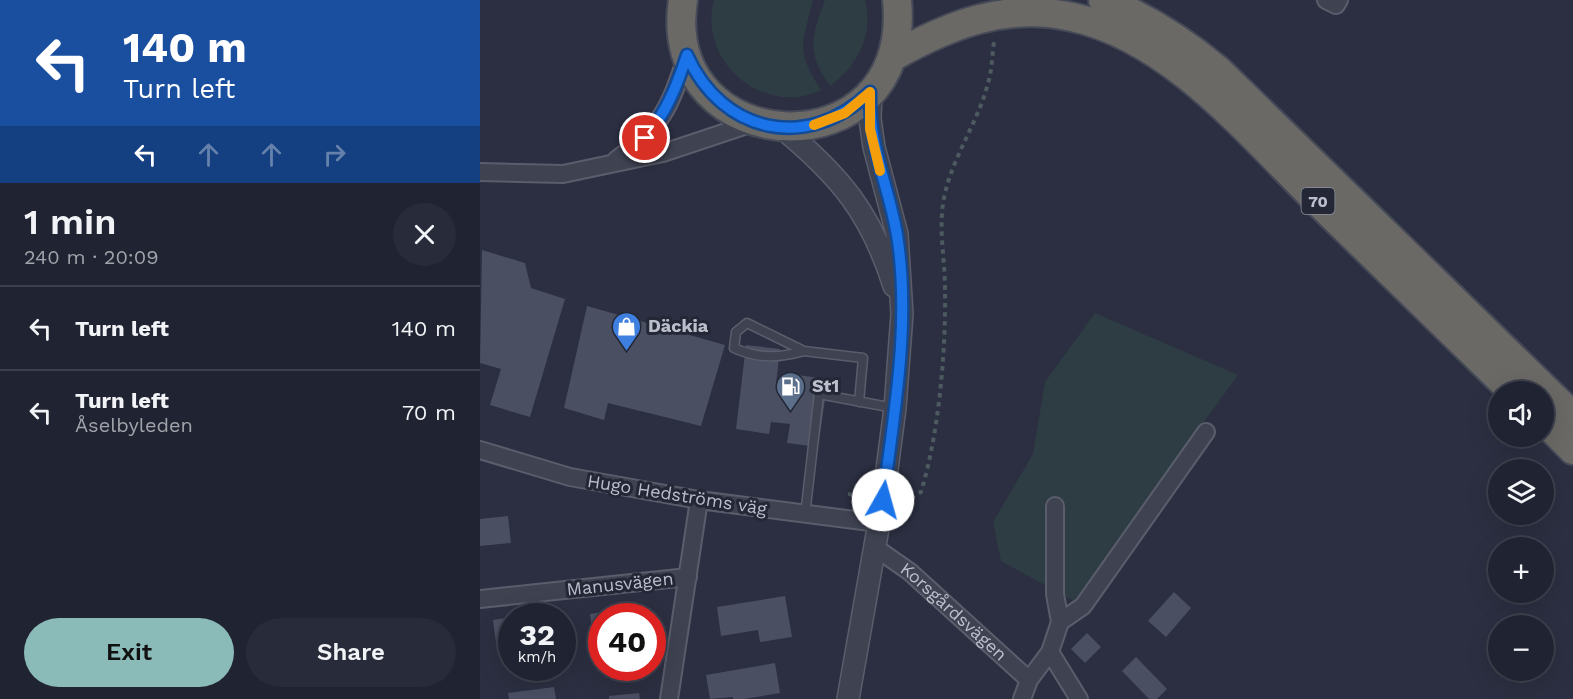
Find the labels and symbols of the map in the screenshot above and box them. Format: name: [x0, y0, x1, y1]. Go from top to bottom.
pin: [619, 112, 670, 163]
road number: 70: [1302, 188, 1334, 214]
shop icon: Däckia: [611, 310, 643, 352]
place label: Däckia: [648, 315, 709, 336]
fuel station icon: St1: [775, 370, 807, 412]
place label: St1: [812, 375, 839, 396]
position arrow: [851, 468, 915, 532]
street label: Hugo Hedströms väg: [586, 470, 769, 519]
street label: Korsgårdsvägen: [897, 558, 1011, 665]
street label: Manusvägen: [565, 567, 674, 600]
speed limit sign: 40: [588, 603, 666, 681]

